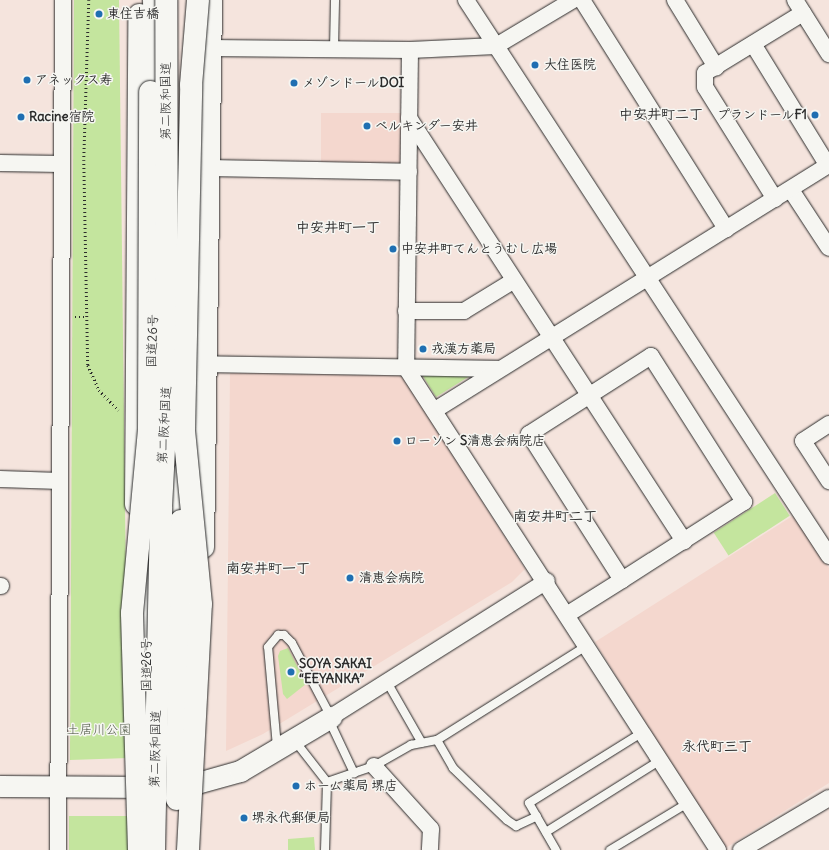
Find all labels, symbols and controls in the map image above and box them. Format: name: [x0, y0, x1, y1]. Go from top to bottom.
place label: 東住吉橋: [107, 6, 159, 22]
marker: 東住吉橋: [94, 9, 104, 19]
place label: 大住医院: [544, 57, 596, 73]
marker: 大住医院: [529, 59, 541, 71]
street label: 第二阪和国道: [158, 62, 174, 140]
place label: アネックス寿: [35, 72, 113, 88]
marker: アネックス寿: [22, 75, 32, 85]
place label: メゾンドールDOI: [302, 75, 405, 91]
marker: メゾンドールDOI: [289, 78, 299, 88]
district label: 中安井町二丁: [619, 106, 703, 122]
place label: プランドールF1: [716, 107, 807, 123]
place label: Racine宿院: [29, 109, 95, 125]
marker: プランドールF1: [810, 110, 820, 120]
marker: Racine宿院: [16, 112, 26, 122]
place label: ベルキンダー安井: [375, 118, 478, 134]
marker: ベルキンダー安井: [362, 121, 372, 131]
district label: 中安井町一丁: [296, 219, 380, 235]
place label: 中安井町てんとうむし広場: [401, 241, 557, 257]
marker: 中安井町てんとうむし広場: [388, 244, 398, 254]
street label: 国道26号: [144, 314, 162, 368]
place label: 戎漢方薬局: [431, 341, 496, 357]
marker: 戎漢方薬局: [418, 344, 428, 354]
street label: 第二阪和国道: [155, 386, 175, 464]
place label: ローソン S清恵会病院店: [405, 433, 545, 449]
marker: ローソン S清恵会病院店: [392, 436, 402, 446]
district label: 南安井町二丁: [513, 508, 597, 524]
district label: 南安井町一丁: [226, 560, 310, 576]
place label: 清恵会病院: [359, 570, 424, 586]
marker: 清恵会病院: [344, 572, 356, 584]
street label: 国道26号: [139, 638, 155, 692]
place label: SOYA SAKAI “EEYANKA”: [299, 657, 372, 688]
marker: SOYA SAKAI “EEYANKA”: [286, 667, 296, 677]
street label: 第二阪和国道: [148, 710, 164, 788]
park label: 土居川公園: [67, 722, 131, 738]
district label: 永代町三丁: [682, 738, 752, 754]
place label: ホーム薬局 堺店: [304, 778, 398, 794]
marker: ホーム薬局 堺店: [291, 781, 301, 791]
place label: 堺永代郵便局: [252, 810, 330, 826]
marker: 堺永代郵便局: [239, 813, 249, 823]

